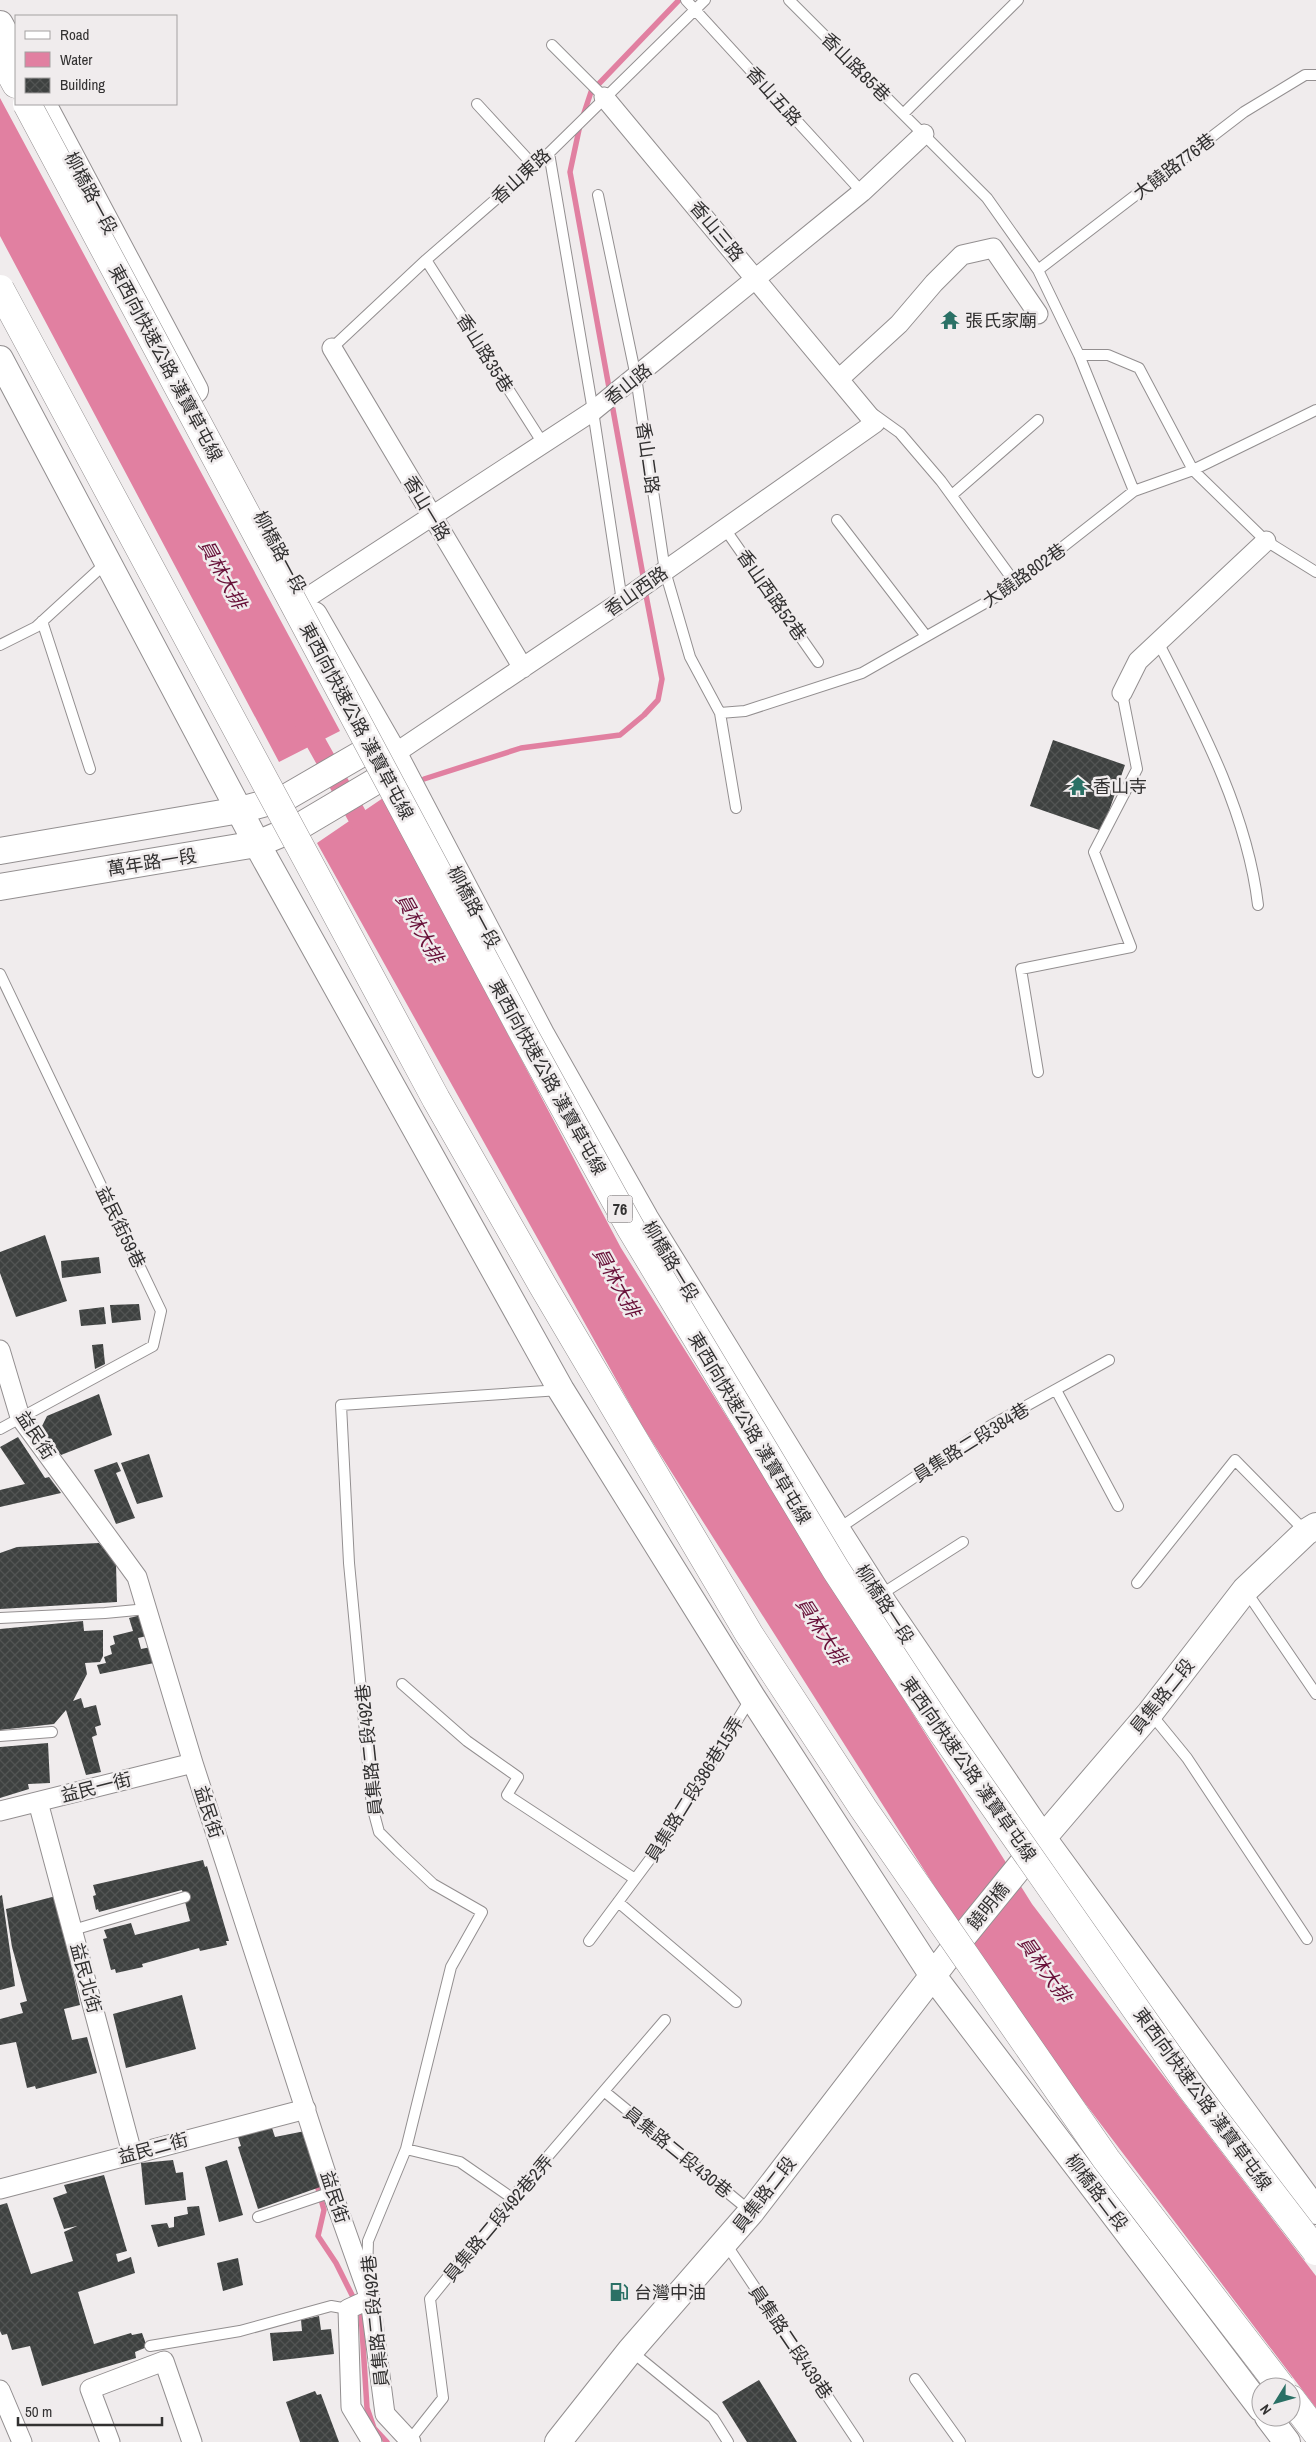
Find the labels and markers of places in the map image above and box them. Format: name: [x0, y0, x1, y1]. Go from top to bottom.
place label: 張氏家廟: [965, 308, 1037, 333]
temple icon: 張氏家廟: [939, 309, 961, 331]
place label: 香山寺: [1093, 774, 1147, 799]
temple icon: 香山寺: [1067, 775, 1089, 797]
place label: 台灣中油: [634, 2280, 706, 2305]
fuel station icon: 台灣中油: [608, 2281, 630, 2303]

